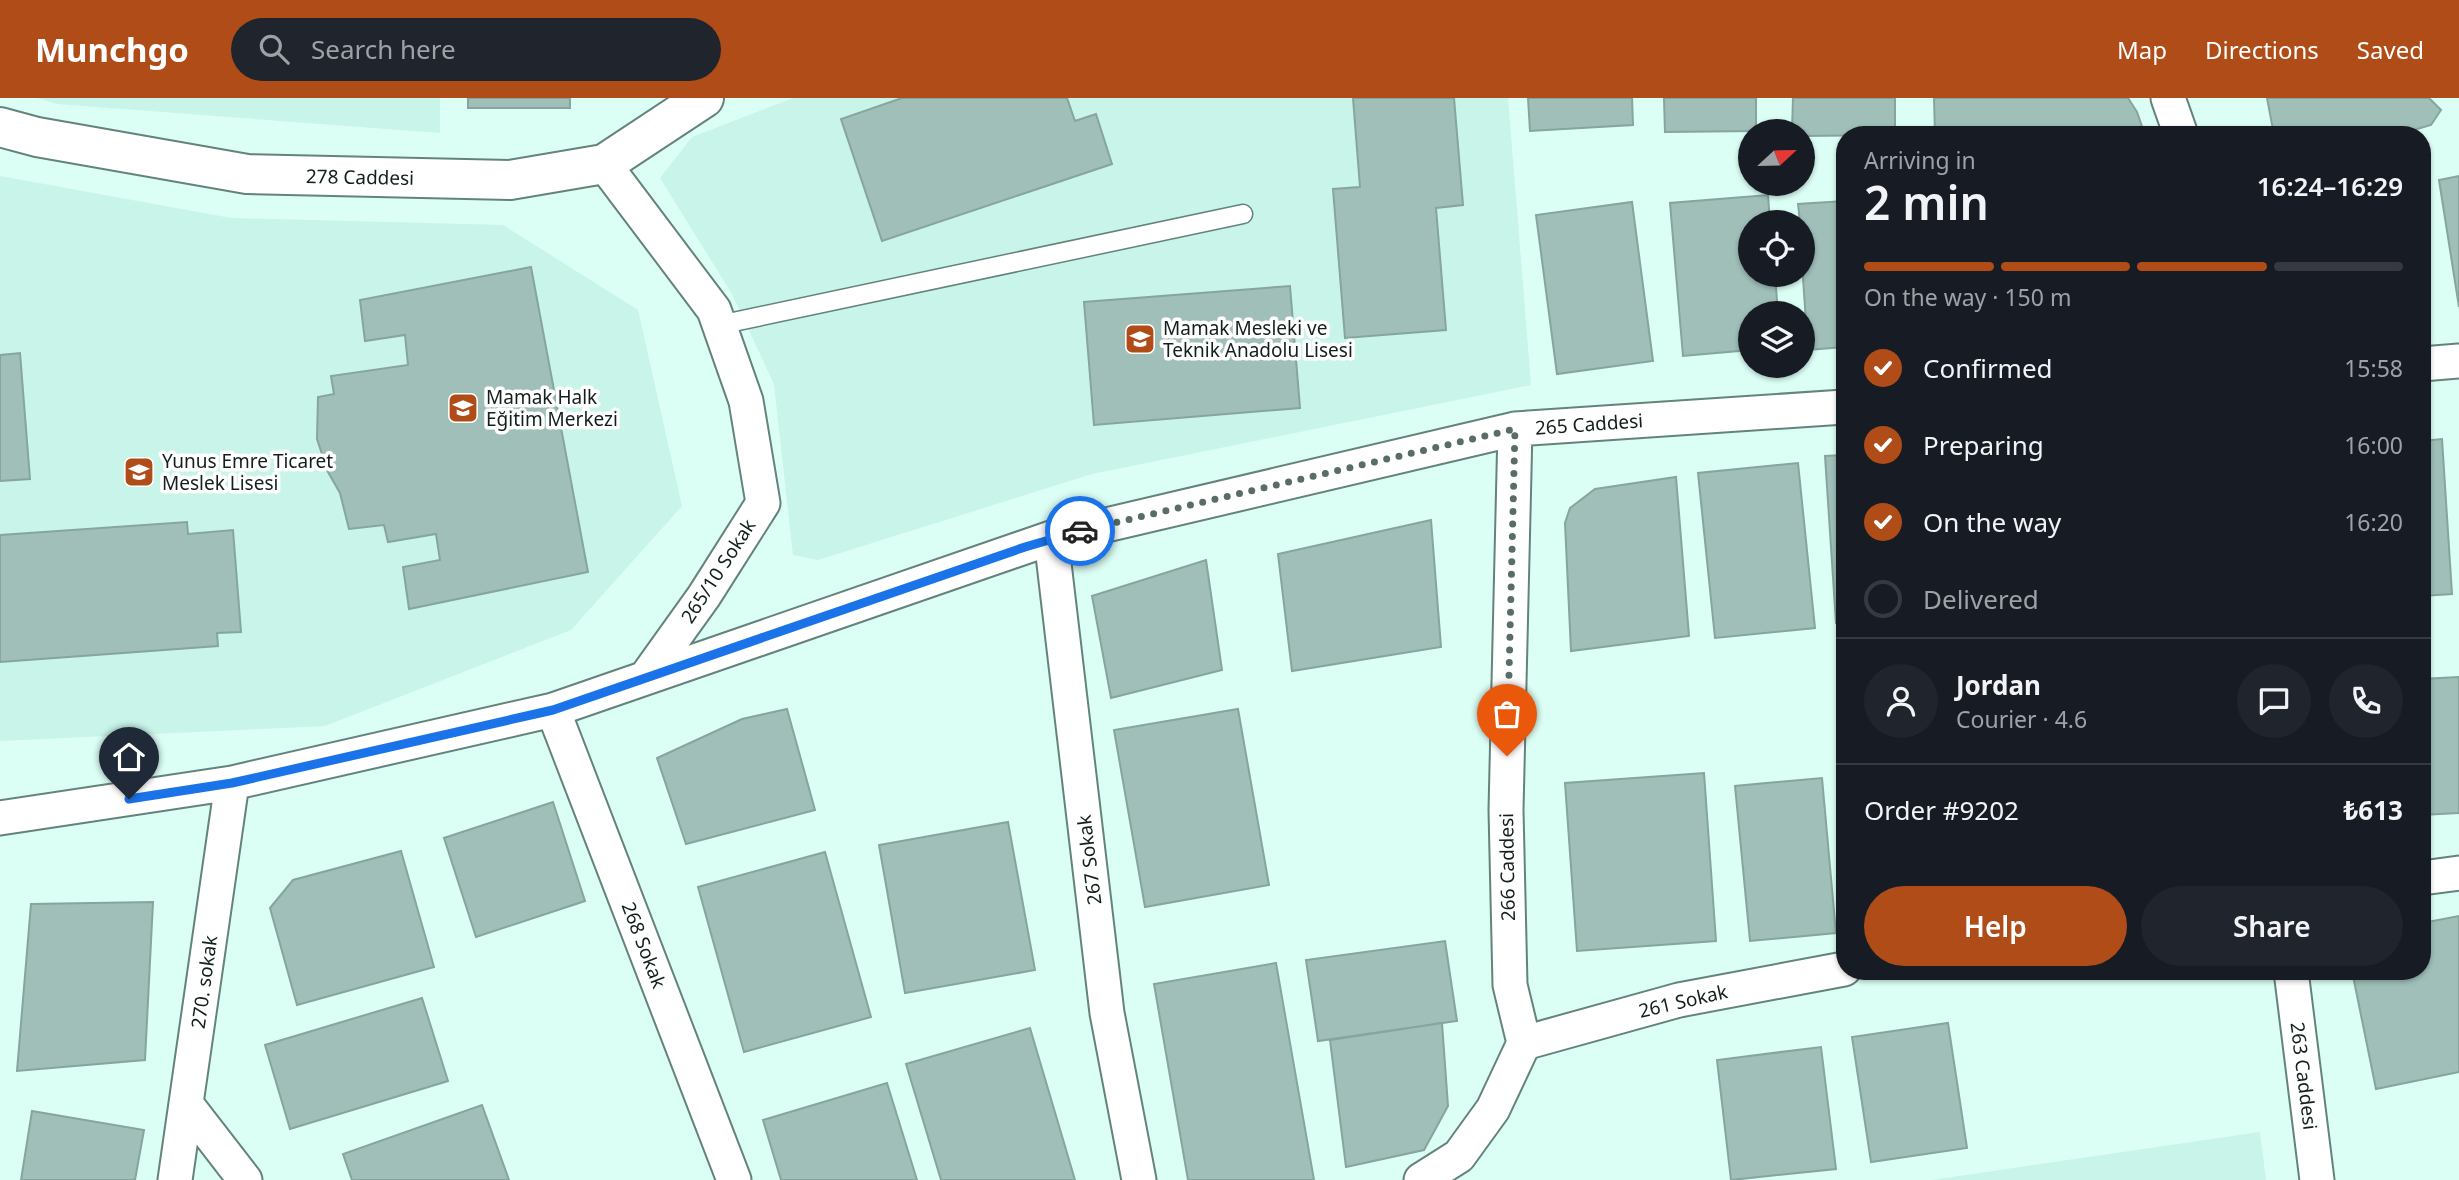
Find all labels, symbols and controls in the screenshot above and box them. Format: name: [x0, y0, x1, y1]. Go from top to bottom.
search box: [231, 18, 721, 81]
text: Munchgo: [35, 27, 189, 72]
icon: search: [255, 30, 293, 68]
text: Search here: [311, 31, 456, 67]
text: Map: [2117, 33, 2167, 66]
text: Directions: [2205, 33, 2319, 66]
text: Saved: [2357, 33, 2424, 66]
north arrow: [1738, 119, 1815, 196]
map controls: [1738, 119, 1815, 378]
text: Arriving in: [1864, 144, 1976, 176]
street label: 278 Caddesi: [306, 163, 414, 191]
text: 16:24–16:29: [2257, 168, 2403, 204]
text: 2 min: [1864, 171, 1989, 233]
button: locate: [1738, 210, 1815, 287]
text: On the way · 150 m: [1864, 281, 2071, 313]
button: layers: [1738, 301, 1815, 378]
place label: Mamak Mesleki ve Teknik Anadolu Lisesi: [1163, 315, 1353, 363]
school or university icon: Mamak Mesleki ve Teknik Anadolu Lisesi: [1123, 322, 1157, 356]
icon: check: [1864, 349, 1902, 387]
text: Confirmed: [1923, 350, 2053, 386]
text: 15:58: [2344, 352, 2403, 384]
place label: Mamak Halk Eğitim Merkezi: [486, 384, 618, 432]
school or university icon: Mamak Halk Eğitim Merkezi: [446, 391, 480, 425]
street label: 265 Caddesi: [1534, 407, 1644, 441]
icon: check: [1864, 426, 1902, 464]
text: Preparing: [1923, 427, 2044, 463]
text: 16:00: [2344, 429, 2403, 461]
place label: Yunus Emre Ticaret Meslek Lisesi: [162, 448, 333, 496]
school or university icon: Yunus Emre Ticaret Meslek Lisesi: [122, 455, 156, 489]
courier: [1045, 496, 1115, 566]
icon: check: [1864, 503, 1902, 541]
text: On the way: [1923, 504, 2061, 540]
text: 16:20: [2344, 506, 2403, 538]
icon: car: [1061, 512, 1099, 550]
street label: 265/10 Sokak: [675, 514, 761, 628]
text: Delivered: [1923, 581, 2039, 617]
button: person: [1864, 664, 1938, 738]
button: chat: [2237, 664, 2311, 738]
button: phone: [2329, 664, 2403, 738]
text: Jordan: [1956, 667, 2041, 703]
pin: [1477, 684, 1537, 756]
icon: bag: [1488, 695, 1526, 733]
text: Courier · 4.6: [1956, 703, 2087, 735]
pin: [99, 727, 159, 799]
icon: home: [110, 738, 148, 776]
text: Order #9202: [1864, 792, 2019, 828]
text: ₺613: [2344, 792, 2403, 828]
street label: 266 Caddesi: [1493, 813, 1521, 921]
street label: 267 Sokak: [1071, 814, 1107, 906]
button: Help: [1864, 886, 2127, 966]
button: Share: [2141, 886, 2403, 966]
street label: 268 Sokak: [616, 898, 672, 992]
street label: 270. sokak: [185, 934, 223, 1030]
street label: 261 Sokak: [1636, 978, 1730, 1024]
street label: 263 Caddesi: [2284, 1021, 2324, 1131]

